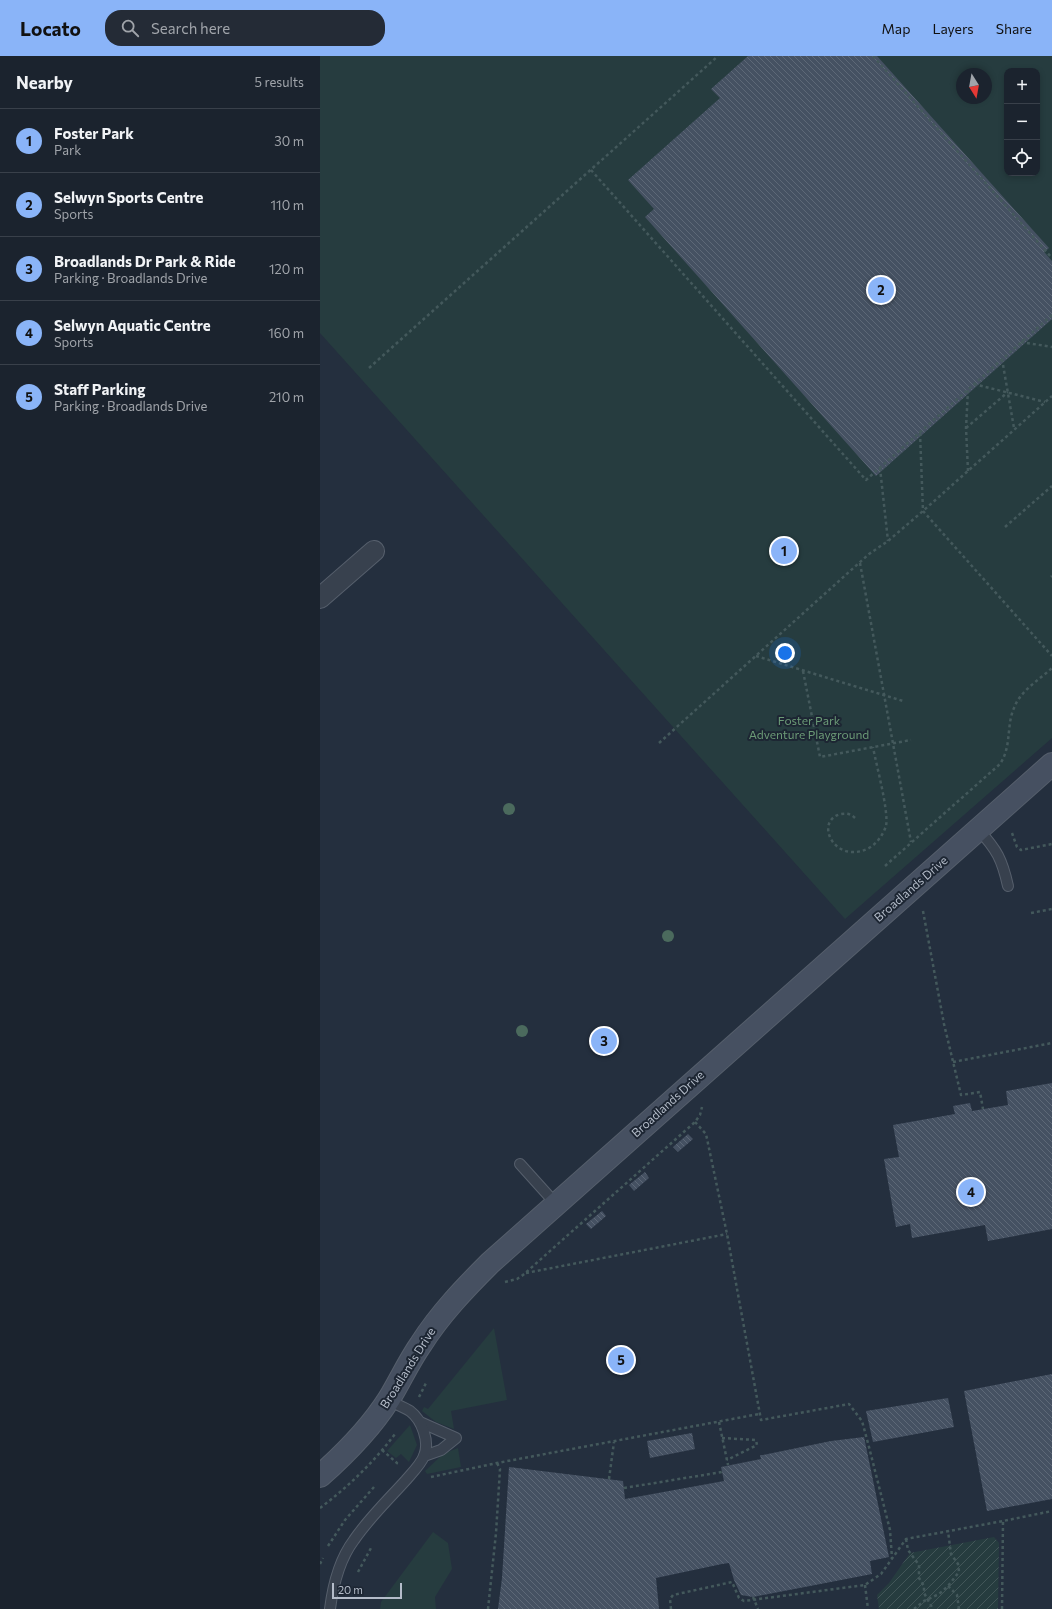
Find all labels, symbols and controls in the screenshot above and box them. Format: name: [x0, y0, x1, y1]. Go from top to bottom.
search box: [105, 10, 385, 46]
text: Locato: [20, 17, 81, 40]
icon: search: [119, 17, 141, 39]
text: Search here: [151, 19, 230, 37]
text: Map: [882, 20, 910, 37]
text: Layers: [932, 20, 974, 37]
text: Share: [996, 20, 1032, 37]
north arrow: [956, 68, 992, 104]
map controls: [1004, 68, 1040, 176]
button: +: [1004, 68, 1040, 104]
text: Nearby: [16, 72, 73, 93]
text: 5 results: [254, 74, 304, 90]
button: −: [1004, 104, 1040, 140]
text: Foster Park: [54, 124, 134, 142]
text: 1: [26, 133, 32, 149]
text: 30 m: [274, 133, 304, 149]
button: locate: [1004, 140, 1040, 176]
text: Park: [54, 142, 81, 158]
text: Selwyn Sports Centre: [54, 188, 204, 206]
text: 2: [25, 197, 33, 213]
text: 110 m: [271, 197, 304, 213]
text: Sports: [54, 206, 94, 222]
text: Broadlands Dr Park & Ride: [54, 252, 236, 270]
text: 3: [25, 261, 33, 277]
text: 120 m: [269, 261, 304, 277]
text: Parking · Broadlands Drive: [54, 270, 207, 286]
pin: 2: [868, 275, 894, 305]
text: Selwyn Aquatic Centre: [54, 316, 211, 334]
text: 4: [25, 325, 33, 341]
text: 160 m: [268, 325, 304, 341]
text: Sports: [54, 334, 94, 350]
text: Staff Parking: [54, 380, 145, 398]
text: 5: [25, 389, 33, 405]
text: 210 m: [269, 389, 304, 405]
text: Parking · Broadlands Drive: [54, 398, 207, 414]
pin: 1: [771, 536, 797, 566]
your location: [775, 643, 795, 663]
park label: Foster Park Adventure Playground: [749, 713, 869, 741]
street label: Broadlands Drive: [871, 853, 950, 924]
pin: 3: [591, 1026, 617, 1056]
street label: Broadlands Drive: [628, 1067, 706, 1139]
pin: 4: [958, 1177, 984, 1207]
street label: Broadlands Drive: [377, 1324, 438, 1410]
pin: 5: [608, 1345, 634, 1375]
scale bar: [332, 1581, 402, 1600]
text: 20 m: [338, 1583, 363, 1596]

